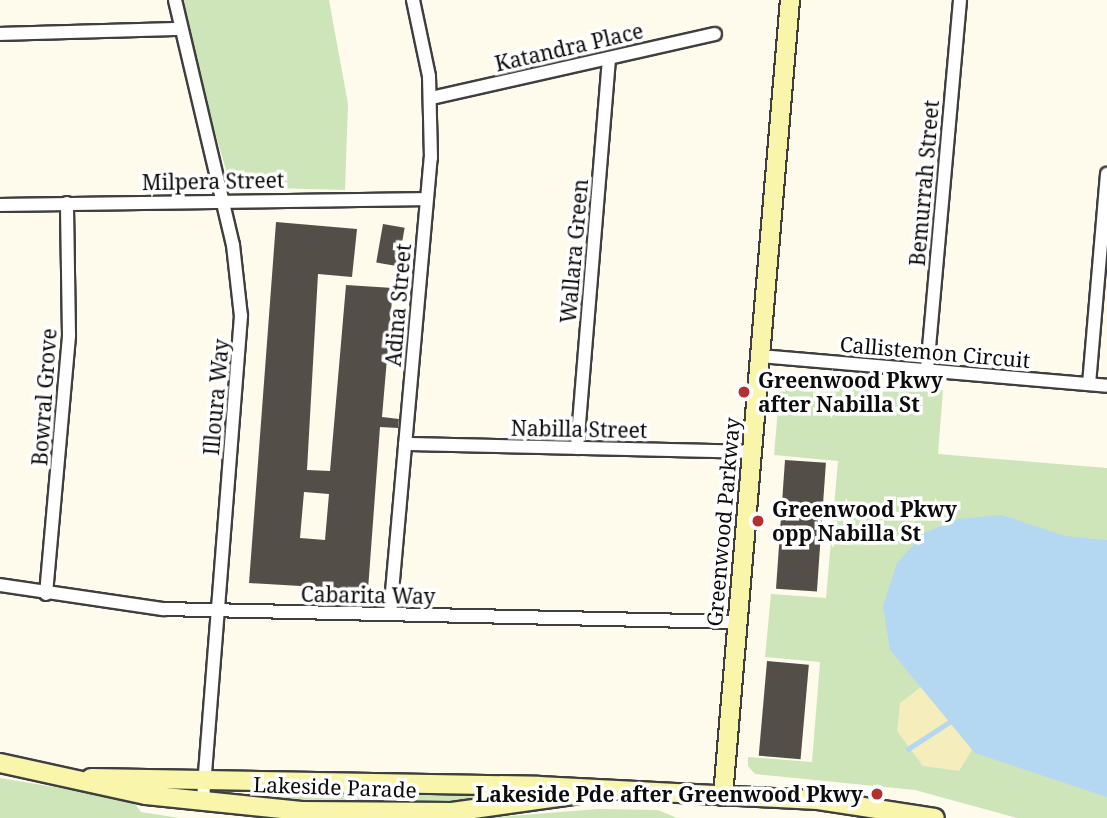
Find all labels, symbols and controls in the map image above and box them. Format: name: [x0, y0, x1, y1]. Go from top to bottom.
street label: Katandra Place: [492, 18, 646, 76]
street label: Bemurrah Street: [904, 99, 944, 267]
street label: Milpera Street: [142, 167, 284, 195]
street label: Wallara Green: [555, 178, 593, 324]
street label: Adina Street: [380, 242, 416, 368]
street label: Bowral Grove: [27, 327, 61, 467]
street label: Callistemon Circuit: [839, 331, 1031, 373]
street label: Illoura Way: [198, 338, 234, 456]
place label: Greenwood Pkwy after Nabilla St: [758, 367, 943, 417]
marker: Greenwood Pkwy after Nabilla St: [736, 384, 752, 400]
street label: Nabilla Street: [511, 415, 647, 443]
street label: Greenwood Parkway: [701, 416, 745, 628]
place label: Greenwood Pkwy opp Nabilla St: [772, 496, 957, 546]
marker: Greenwood Pkwy opp Nabilla St: [750, 513, 766, 529]
street label: Cabarita Way: [301, 581, 435, 609]
street label: Lakeside Parade: [253, 772, 417, 802]
place label: Lakeside Pde after Greenwood Pkwy: [476, 781, 863, 807]
marker: Lakeside Pde after Greenwood Pkwy: [869, 786, 885, 802]

